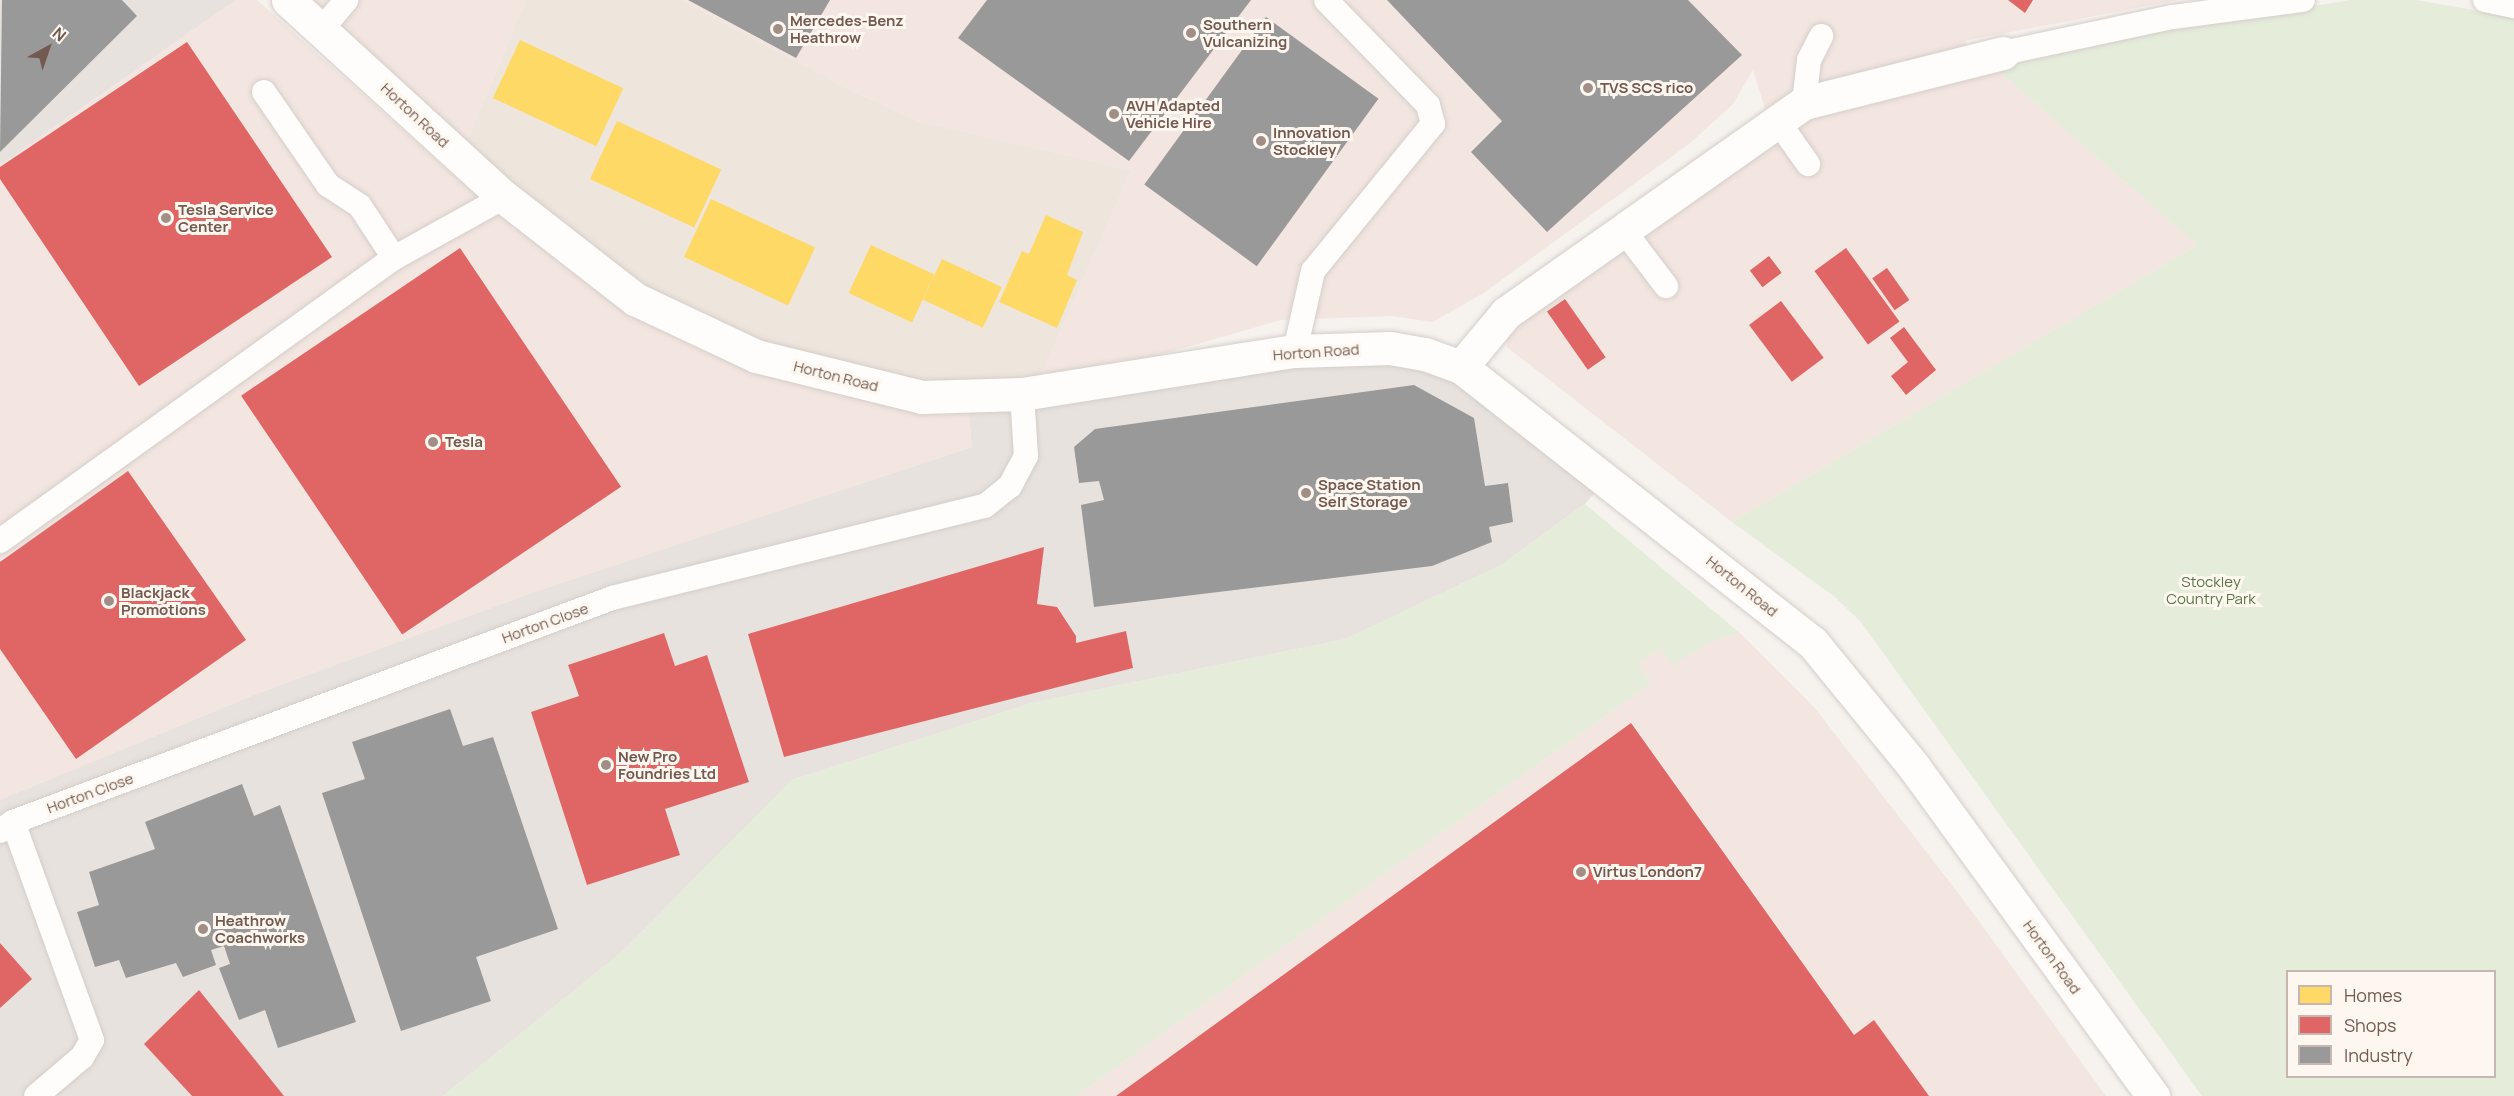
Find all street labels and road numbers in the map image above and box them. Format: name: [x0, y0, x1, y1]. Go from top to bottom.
street label: Horton Road: [377, 79, 453, 151]
street label: Horton Road: [1272, 340, 1360, 364]
street label: Horton Road: [792, 357, 880, 395]
street label: Horton Road: [1703, 552, 1781, 620]
street label: Horton Close: [499, 599, 591, 647]
street label: Horton Close: [44, 769, 136, 817]
street label: Horton Road: [2019, 917, 2085, 997]

